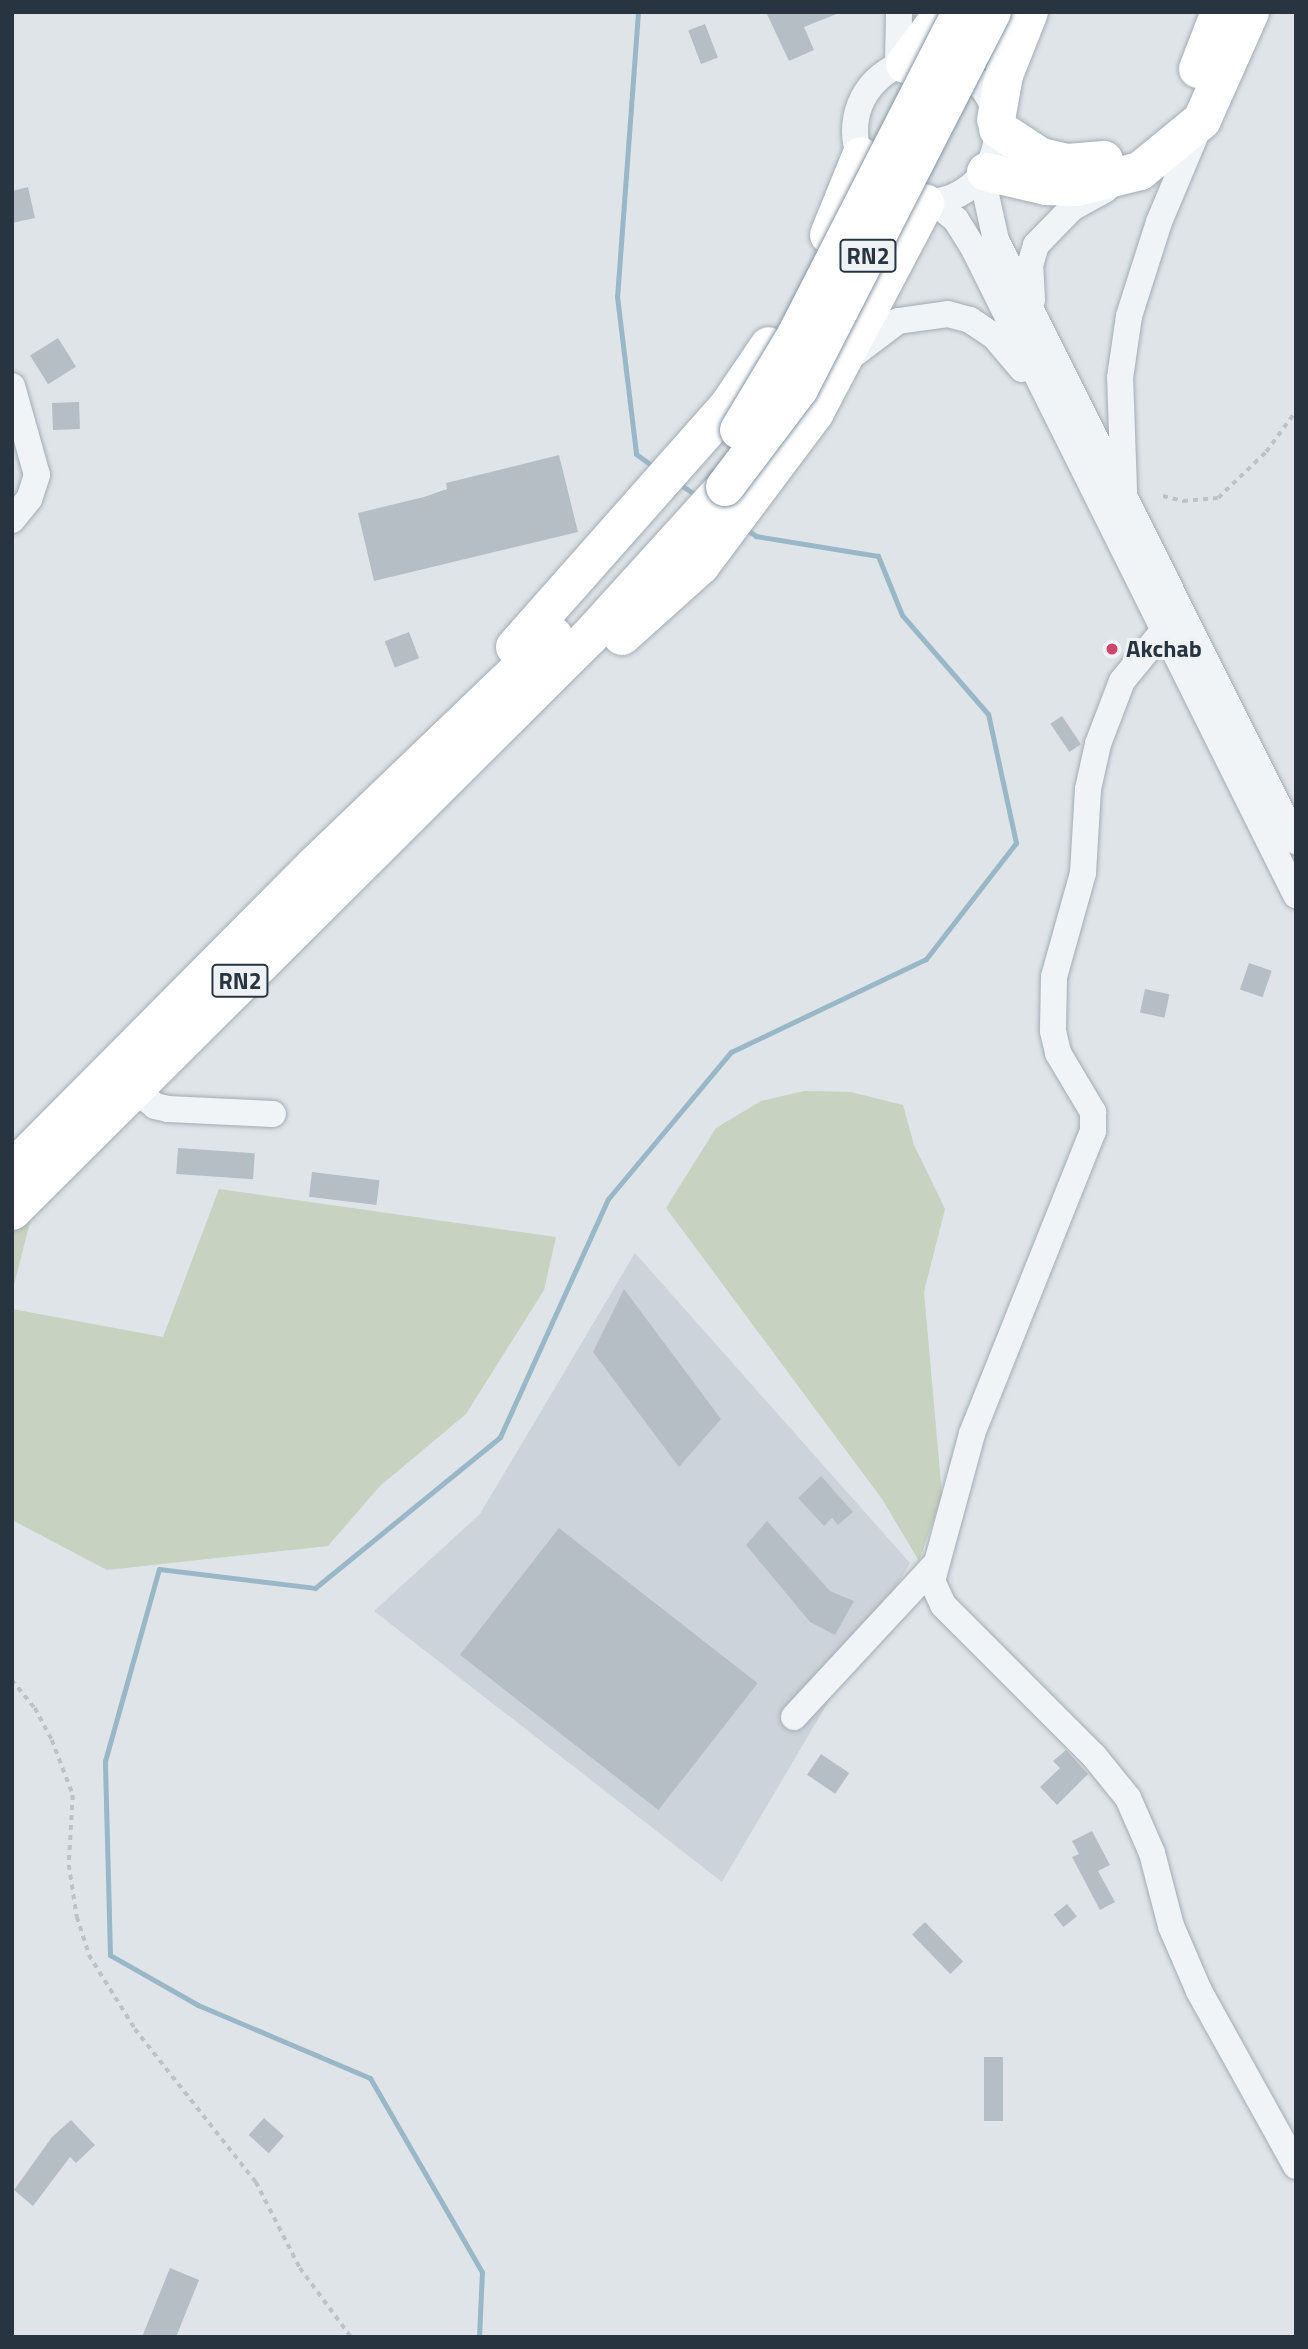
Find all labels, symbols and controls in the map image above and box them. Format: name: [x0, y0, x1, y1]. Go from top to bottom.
road number: RN2: [838, 236, 898, 276]
place label: Akchab: [1126, 635, 1202, 663]
marker: Akchab: [1104, 641, 1120, 657]
road number: RN2: [210, 962, 270, 1000]

